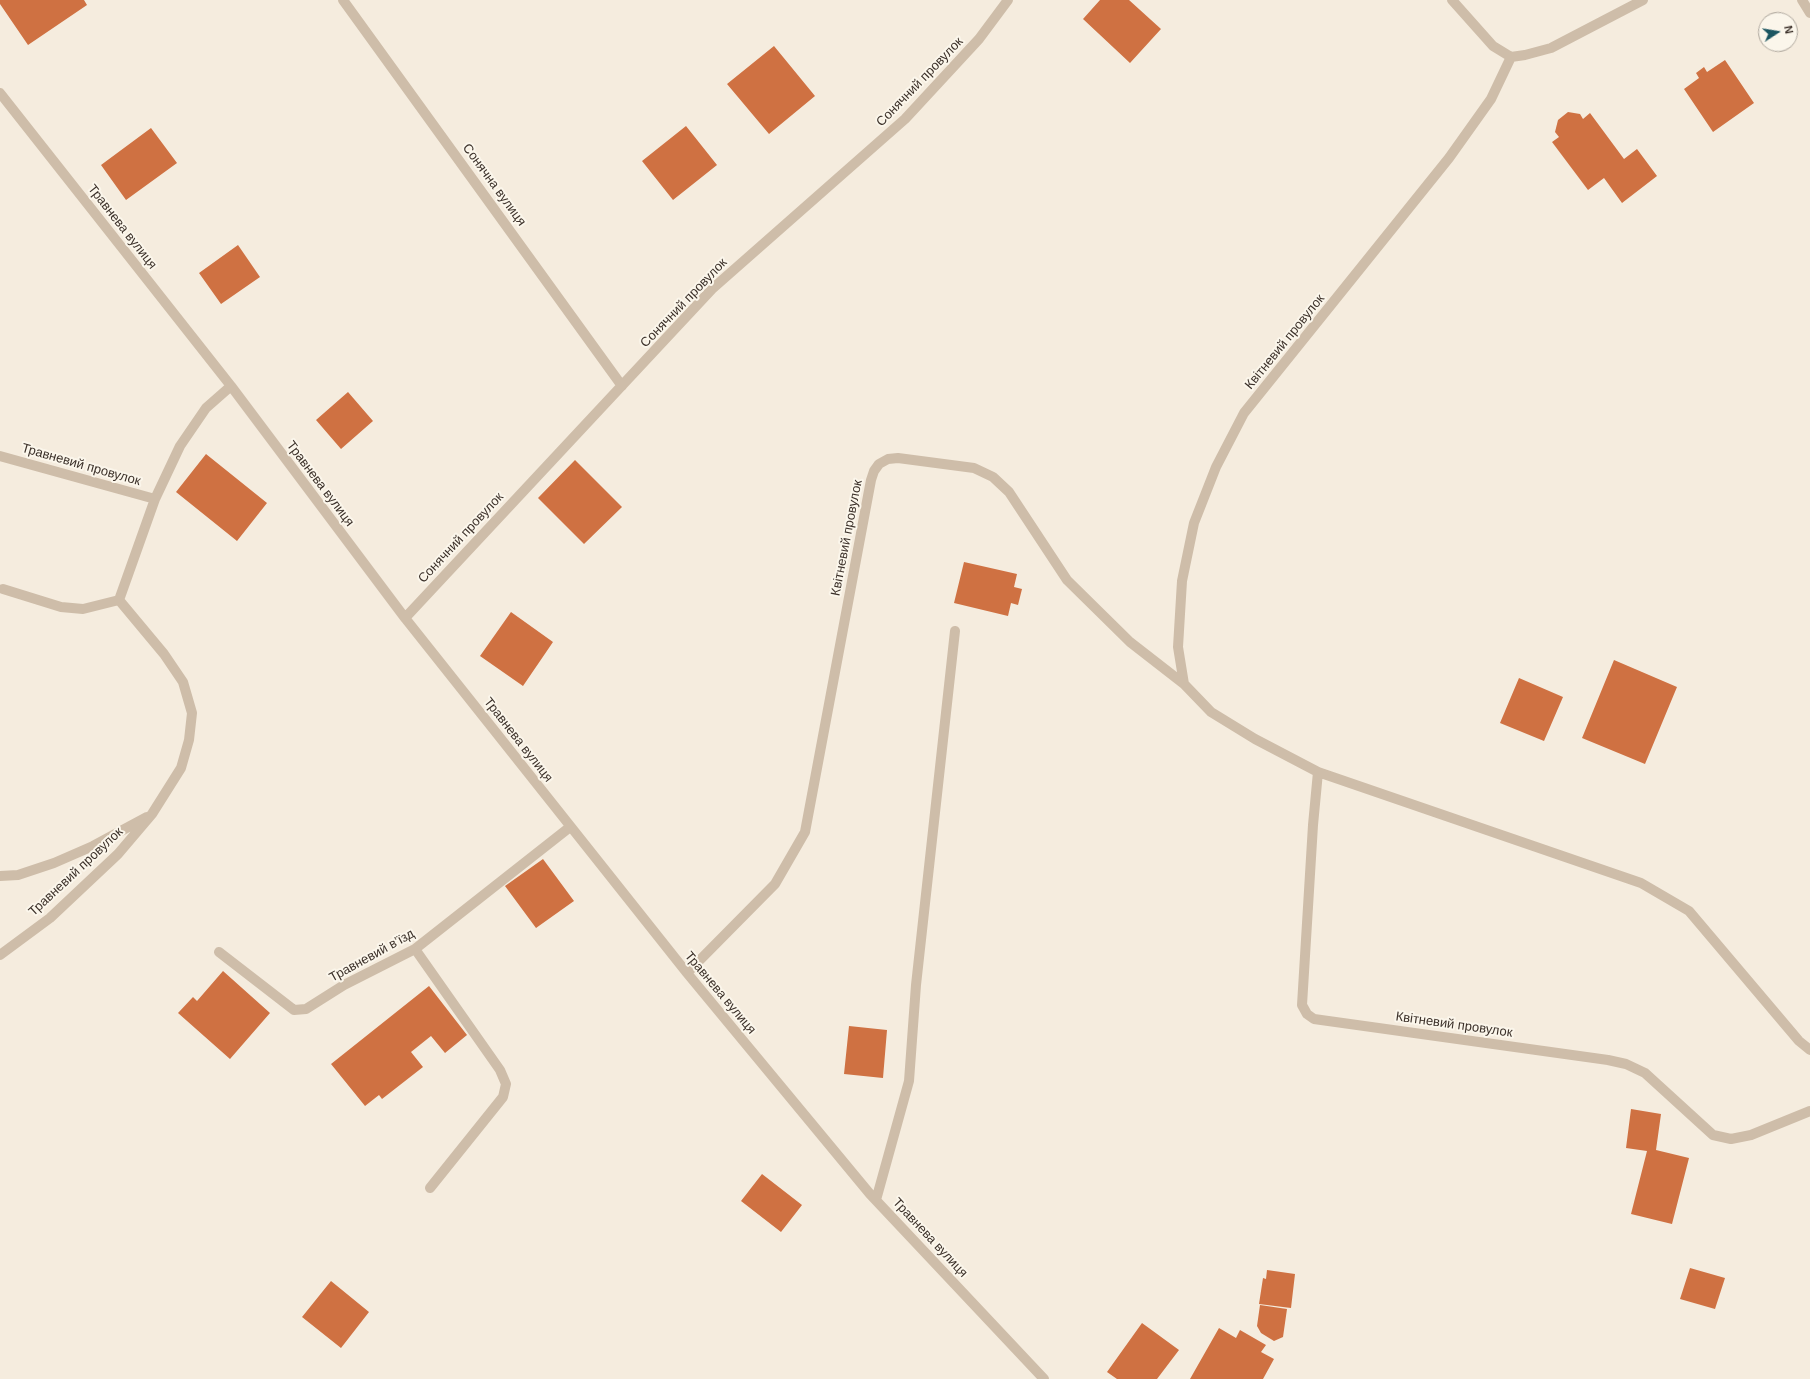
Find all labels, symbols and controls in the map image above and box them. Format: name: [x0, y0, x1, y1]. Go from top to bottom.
north arrow: [1758, 12, 1798, 52]
text: N: [1782, 25, 1795, 35]
street label: Сонячний провулок: [873, 34, 967, 130]
street label: Сонячна вулиця: [459, 141, 529, 229]
street label: Травнева вулиця: [84, 182, 160, 272]
street label: Сонячний провулок: [637, 255, 731, 351]
street label: Квітневий провулок: [1242, 291, 1328, 393]
street label: Травнева вулиця: [283, 438, 357, 530]
street label: Травневий провулок: [20, 441, 142, 489]
street label: Квітневий провулок: [828, 479, 866, 597]
street label: Сонячний провулок: [415, 490, 507, 586]
street label: Травнева вулиця: [480, 695, 556, 785]
street label: Травневий провулок: [26, 824, 126, 920]
street label: Травневий в’їзд: [327, 926, 417, 986]
street label: Травнева вулиця: [681, 949, 759, 1037]
street label: Квітневий провулок: [1395, 1009, 1513, 1041]
street label: Травнева вулиця: [889, 1195, 971, 1281]

